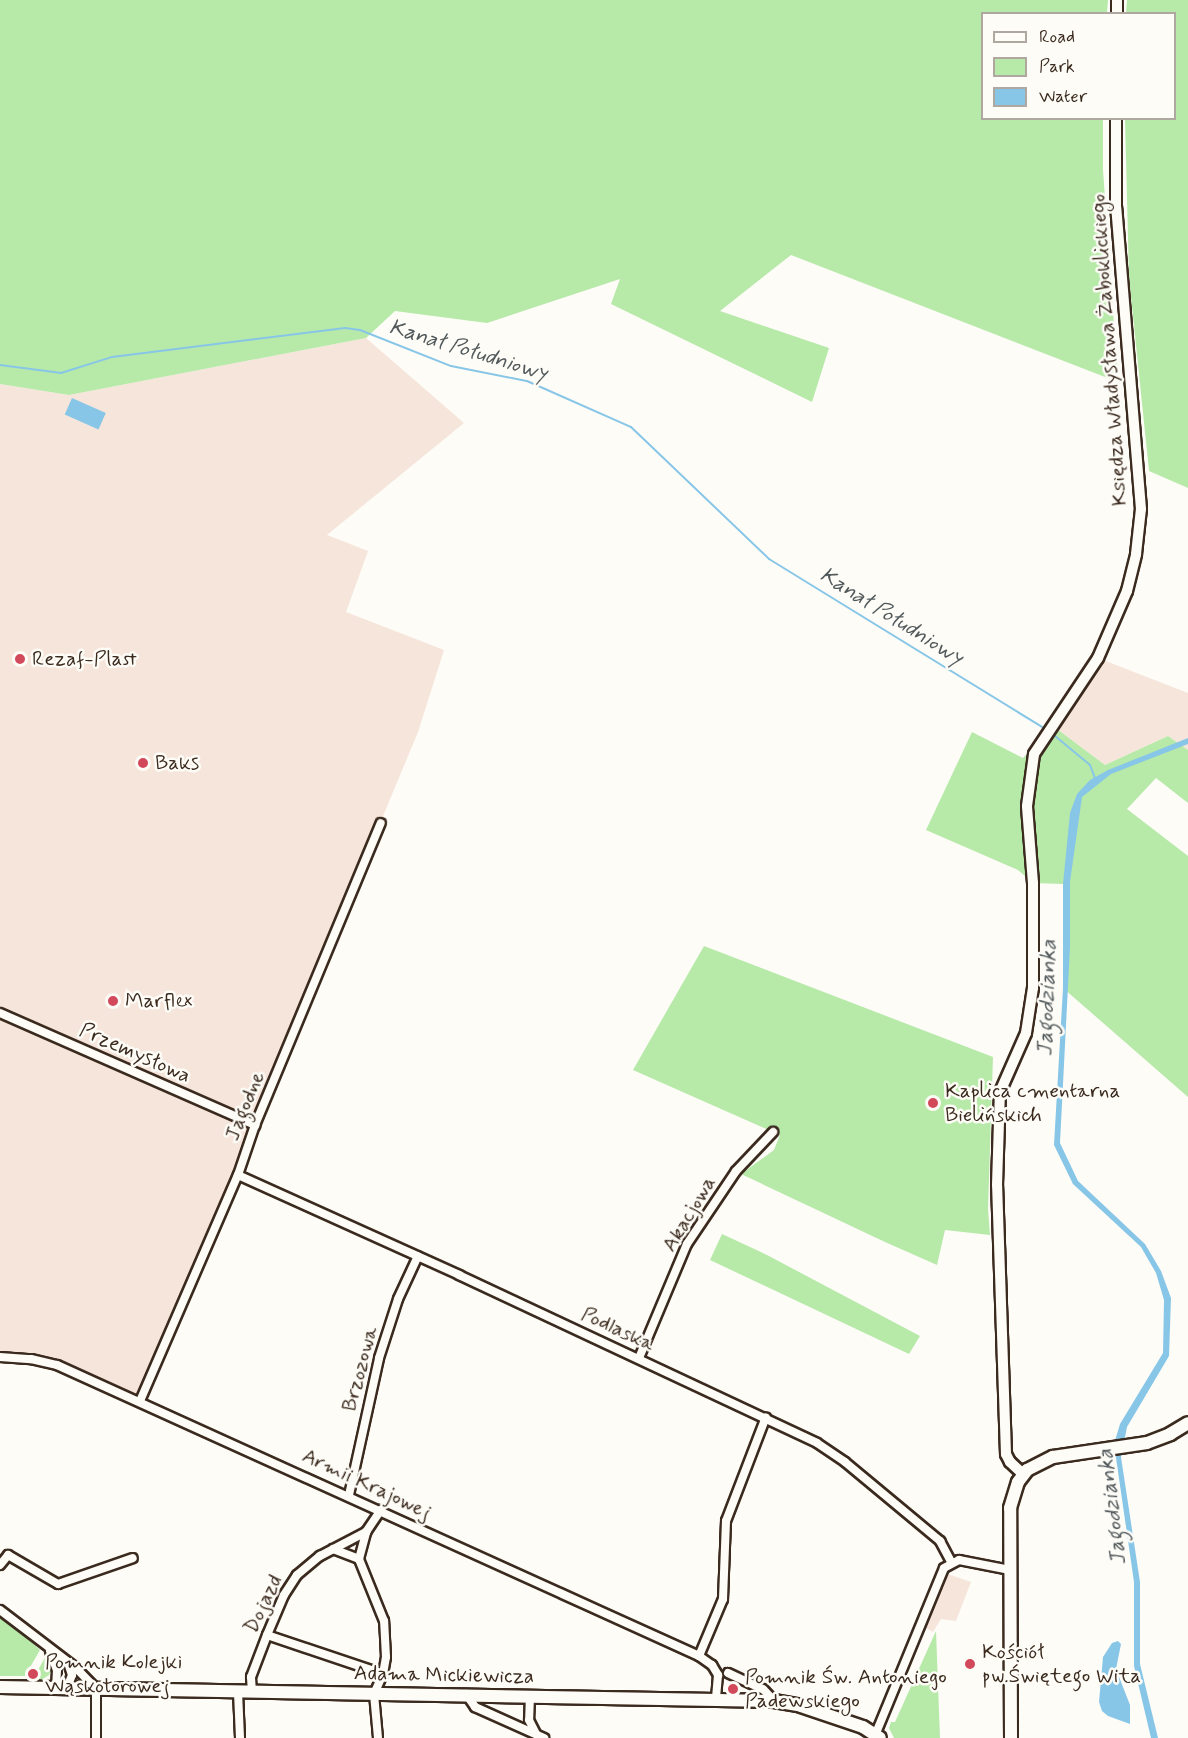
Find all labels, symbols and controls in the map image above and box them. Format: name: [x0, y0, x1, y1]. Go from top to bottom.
legend: [981, 12, 1176, 120]
text: Road: [1039, 25, 1075, 49]
text: Park: [1039, 55, 1075, 79]
text: Water: [1039, 85, 1087, 109]
street label: Księdza Władysława Żaboklickiego: [1085, 192, 1133, 508]
water label: Kanał Południowy: [386, 314, 550, 388]
water label: Kanał Południowy: [815, 562, 967, 672]
place label: Rezaf-Plast: [32, 646, 137, 672]
marker: Rezaf-Plast: [13, 652, 27, 666]
place label: Baks: [155, 750, 199, 776]
marker: Baks: [136, 756, 150, 770]
water label: Jagodzianka: [1033, 939, 1063, 1057]
place label: Marflex: [125, 988, 192, 1014]
marker: Marflex: [106, 994, 120, 1008]
street label: Przemysłowa: [76, 1017, 194, 1089]
street label: Jagodne: [220, 1068, 270, 1144]
place label: Kaplica cmentarna Bielińskich: [945, 1078, 1131, 1128]
marker: Kaplica cmentarna Bielińskich: [926, 1096, 940, 1110]
street label: Akacjowa: [657, 1172, 721, 1256]
street label: Podlaska: [577, 1301, 659, 1357]
street label: Brzozowa: [337, 1324, 383, 1414]
street label: Armii Krajowej: [298, 1443, 436, 1525]
water label: Jagodzianka: [1093, 1447, 1133, 1567]
street label: Dojazd: [238, 1571, 288, 1637]
place label: Kościół pw.Świętego Wita: [982, 1639, 1138, 1689]
place label: Pomnik Kolejki Wąskotorowej: [45, 1649, 182, 1699]
marker: Kościół pw.Świętego Wita: [963, 1657, 977, 1671]
street label: Adama Mickiewicza: [354, 1661, 534, 1689]
place label: Pomnik Św. Antoniego Padewskiego: [745, 1664, 947, 1714]
marker: Pomnik Kolejki Wąskotorowej: [26, 1667, 40, 1681]
marker: Pomnik Św. Antoniego Padewskiego: [726, 1682, 740, 1696]

